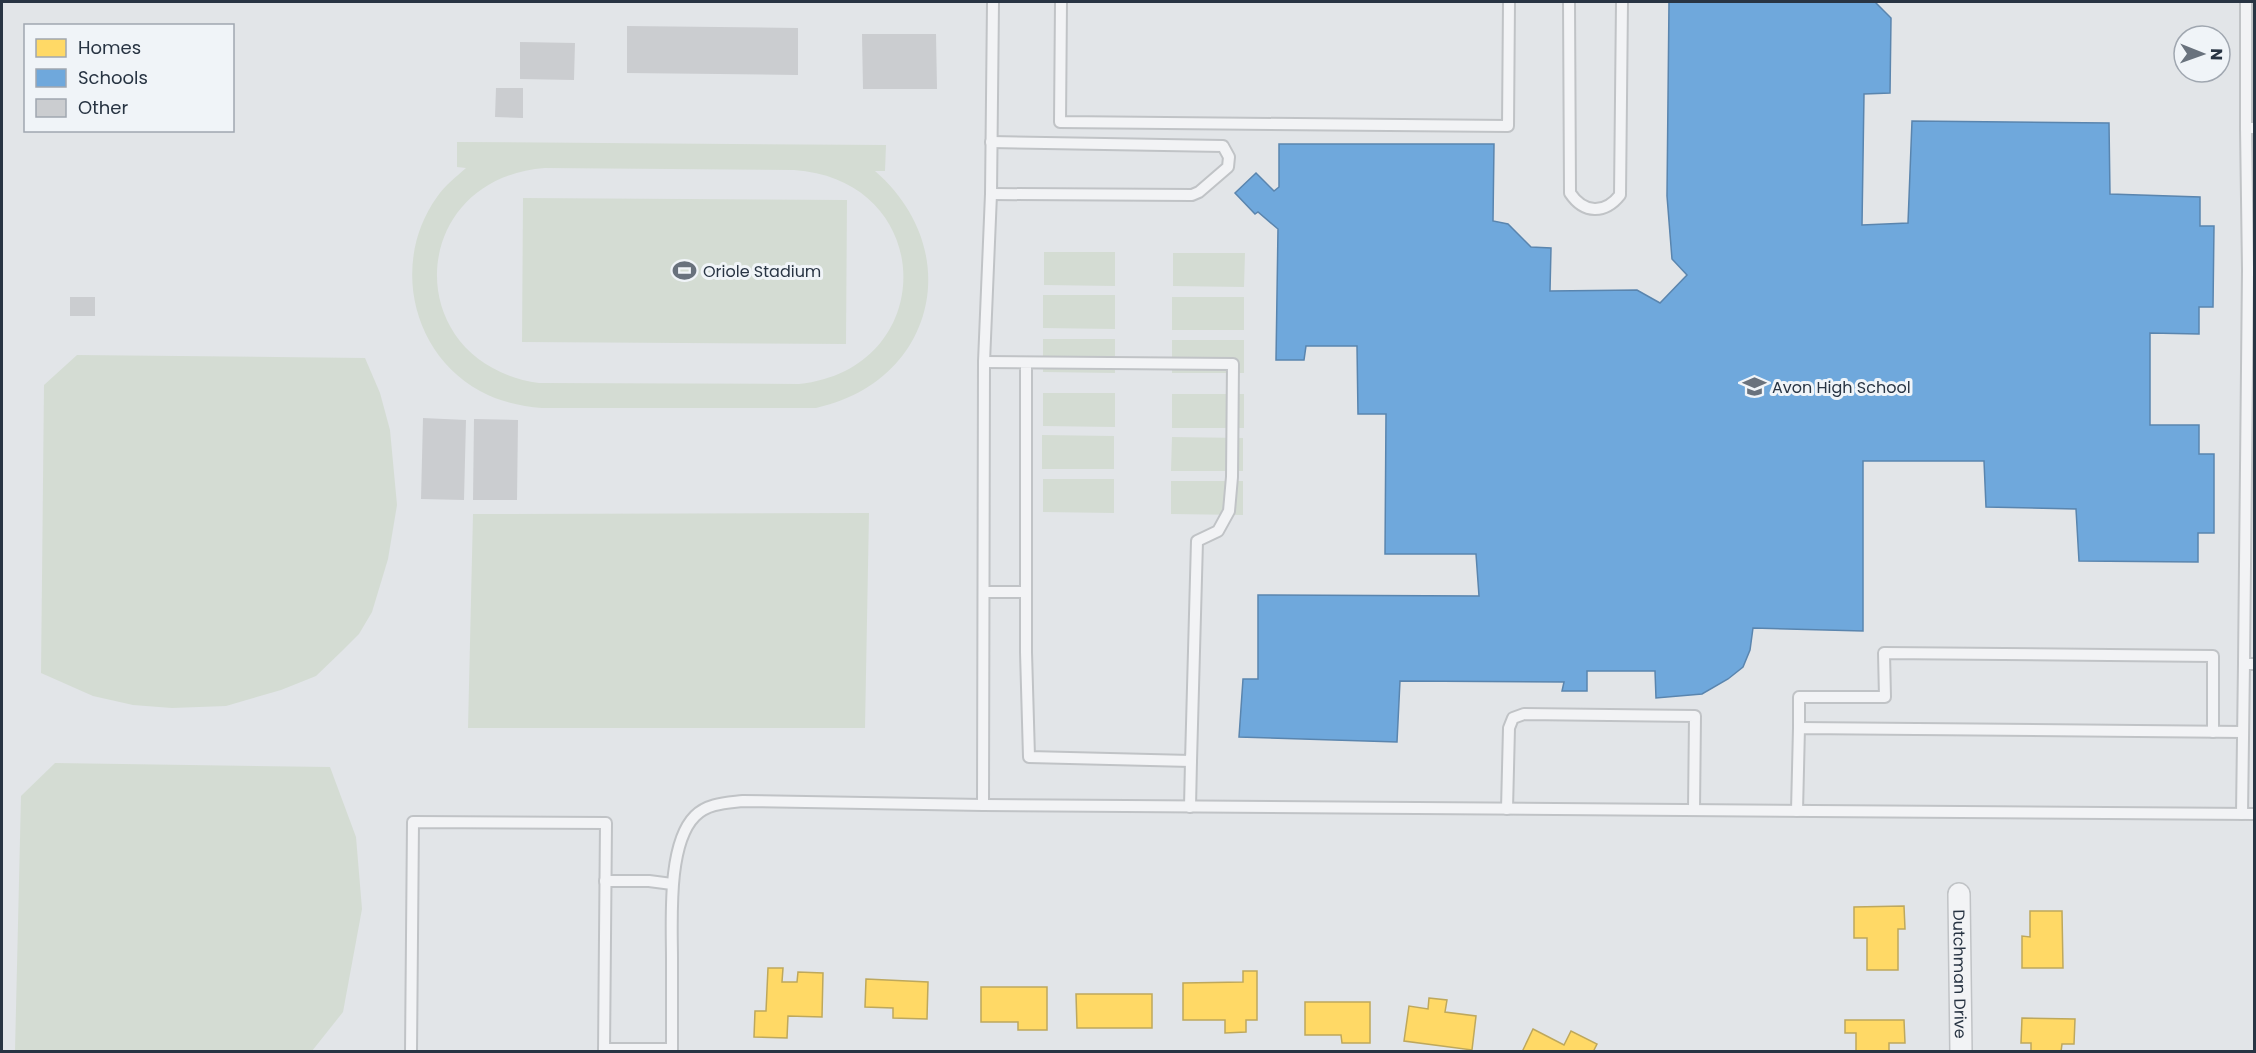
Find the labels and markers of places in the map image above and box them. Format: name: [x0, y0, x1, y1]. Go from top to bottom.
sports icon: Oriole Stadium: [672, 258, 698, 284]
place label: Oriole Stadium: [703, 260, 821, 283]
school or university icon: Avon High School: [1741, 374, 1767, 400]
place label: Avon High School: [1772, 376, 1911, 399]

